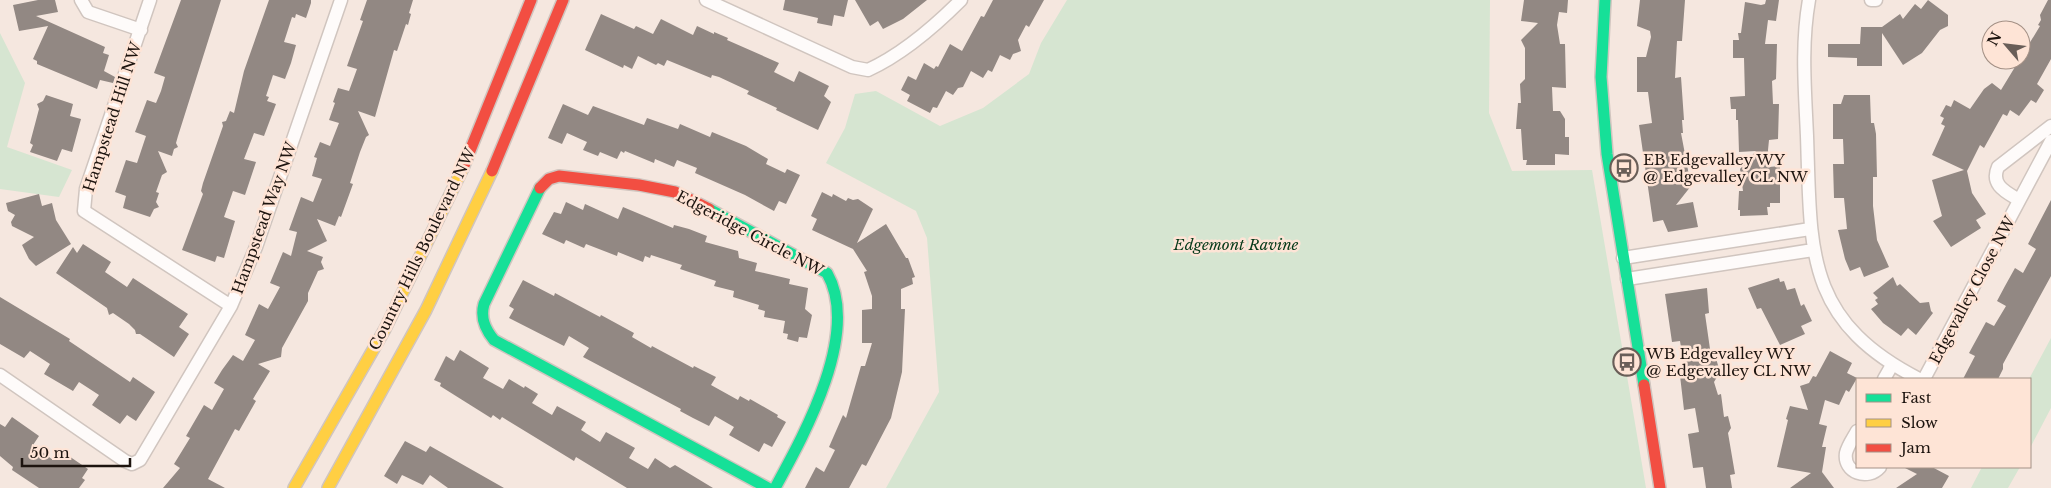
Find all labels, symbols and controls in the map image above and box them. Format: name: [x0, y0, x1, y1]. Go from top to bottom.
north arrow: [1981, 20, 2031, 70]
text: N: [1983, 29, 2006, 49]
street label: Hampstead Hill NW: [79, 39, 145, 194]
street label: Hampstead Way NW: [228, 139, 301, 297]
street label: Country Hills Boulevard NW: [365, 144, 480, 353]
place label: EB Edgevalley WY @ Edgevalley CL NW: [1643, 150, 1808, 186]
bus stop icon: EB Edgevalley WY @ Edgevalley CL NW: [1609, 153, 1639, 183]
street label: Edgeridge Circle NW: [673, 186, 827, 280]
street label: Edgevalley Close NW: [1925, 212, 2019, 367]
park label: Edgemont Ravine: [1173, 235, 1299, 254]
place label: WB Edgevalley WY @ Edgevalley CL NW: [1645, 344, 1811, 380]
bus stop icon: WB Edgevalley WY @ Edgevalley CL NW: [1612, 347, 1642, 377]
legend: [1856, 378, 2031, 468]
text: Fast: [1901, 388, 1932, 407]
text: Slow: [1901, 413, 1938, 432]
scale bar: [22, 436, 130, 468]
text: Jam: [1899, 438, 1931, 457]
text: 50 m: [30, 443, 70, 462]

